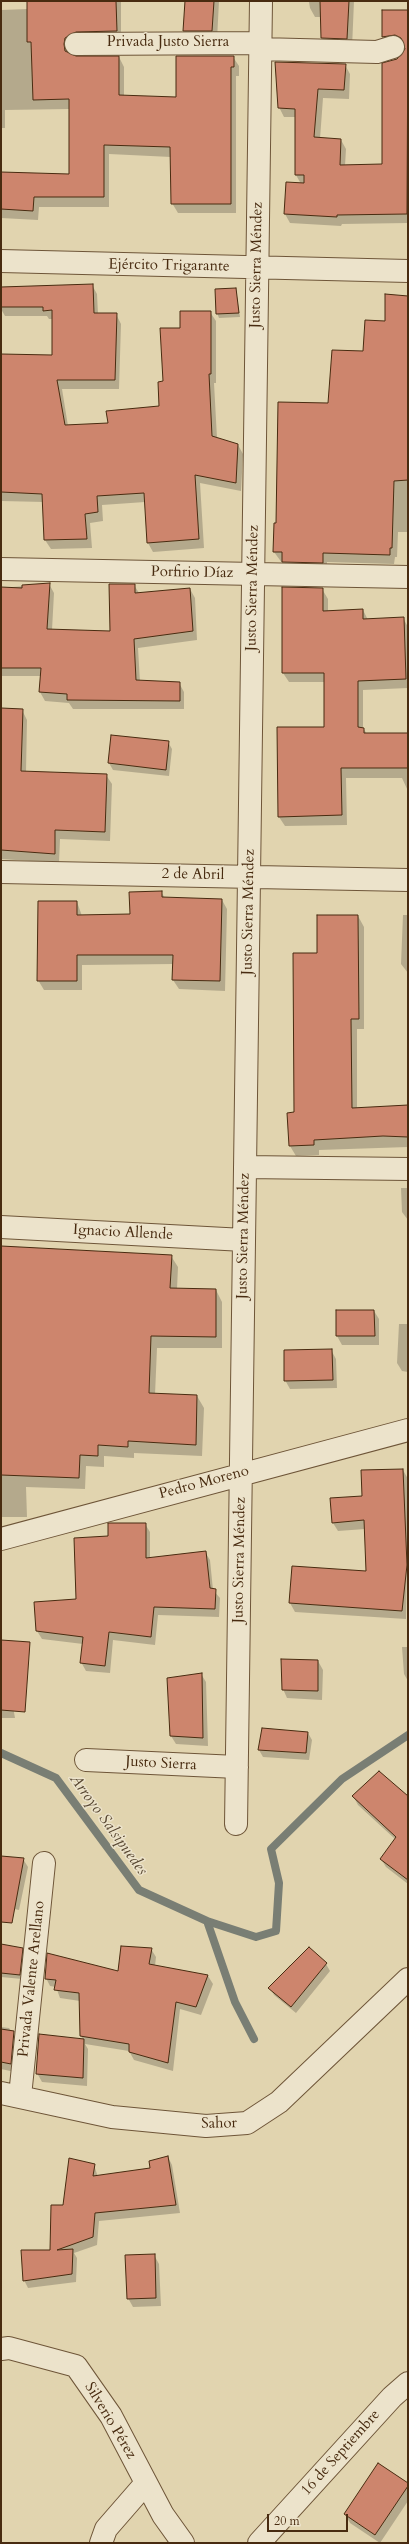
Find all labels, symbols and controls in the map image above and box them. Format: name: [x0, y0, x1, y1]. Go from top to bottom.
street label: Privada Justo Sierra: [107, 34, 229, 52]
street label: Justo Sierra Méndez: [247, 202, 267, 328]
street label: Ejército Trigarante: [108, 256, 230, 276]
street label: Justo Sierra Méndez: [243, 525, 263, 651]
street label: Porfirio Díaz: [151, 563, 233, 583]
street label: Justo Sierra Méndez: [239, 849, 259, 975]
street label: 2 de Abril: [161, 865, 225, 885]
street label: Justo Sierra Méndez: [234, 1173, 254, 1299]
street label: Ignacio Allende: [73, 1221, 173, 1245]
street label: Pedro Moreno: [157, 1462, 251, 1504]
street label: Justo Sierra Méndez: [230, 1497, 250, 1623]
street label: Justo Sierra: [125, 1753, 197, 1775]
water label: Arroyo Salsipuedes: [65, 1771, 151, 1879]
street label: Privada Valente Arellano: [15, 1900, 49, 2058]
street label: Sahor: [201, 2115, 237, 2133]
street label: Silverio Pérez: [80, 2379, 140, 2463]
street label: 16 de Septiembre: [298, 2406, 384, 2500]
scale bar: [269, 2506, 350, 2532]
text: 20 m: [274, 2513, 300, 2529]

